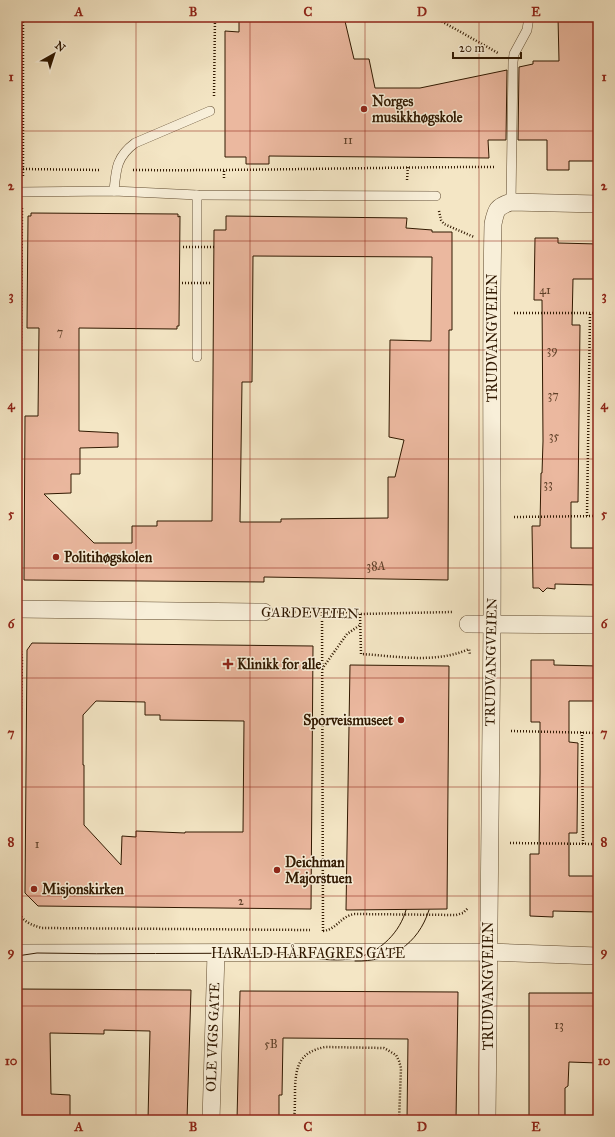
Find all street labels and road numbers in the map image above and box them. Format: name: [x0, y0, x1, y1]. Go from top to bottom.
street label: TRUDVANGVEIEN: [484, 274, 501, 402]
street label: TRUDVANGVEIEN: [481, 597, 501, 726]
street label: GARDEVEIEN: [261, 604, 359, 622]
street label: TRUDVANGVEIEN: [480, 922, 497, 1050]
street label: HARALD HÅRFAGRES GATE: [211, 944, 405, 962]
street label: OLE VIGS GATE: [203, 982, 223, 1092]

